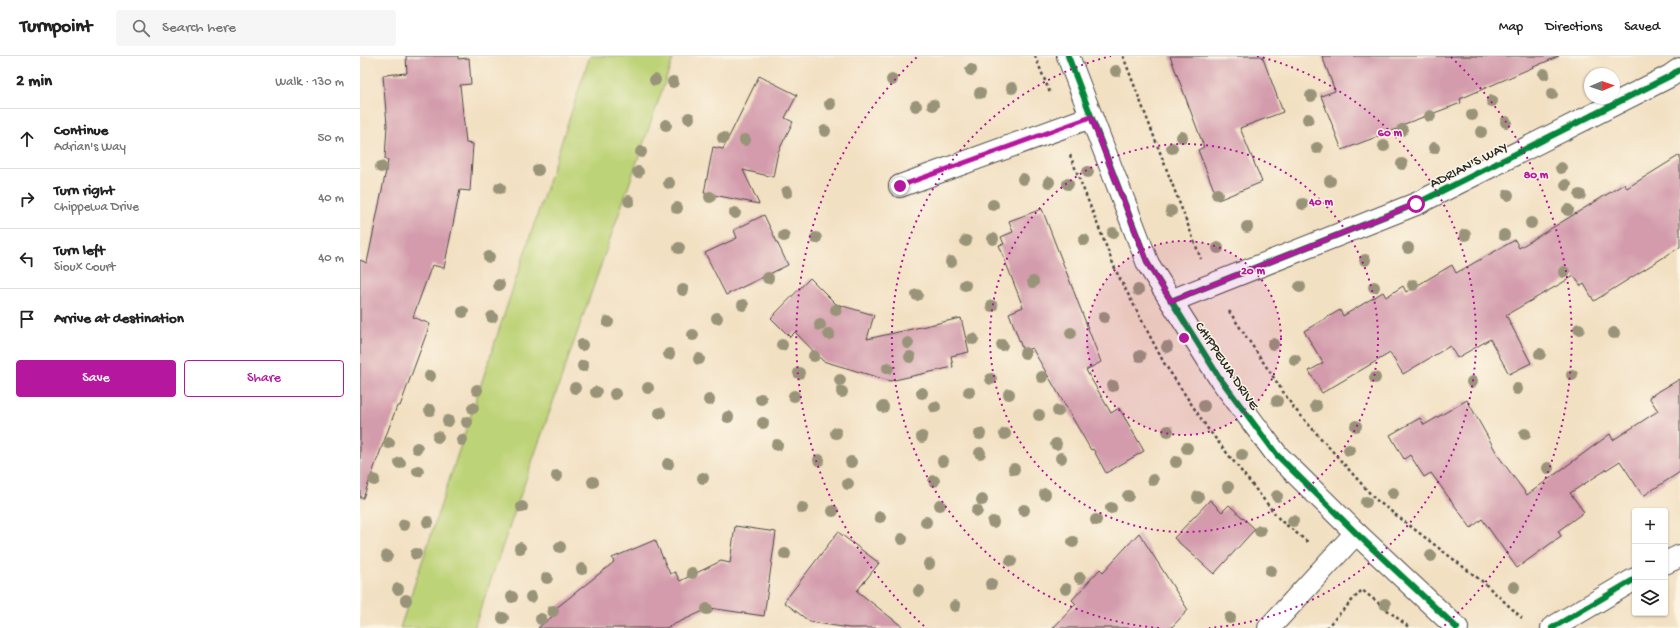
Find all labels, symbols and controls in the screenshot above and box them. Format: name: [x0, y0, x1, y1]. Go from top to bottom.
search box: [116, 10, 396, 46]
text: Turnpoint: [20, 16, 92, 39]
icon: search: [130, 17, 152, 39]
text: Search here: [162, 19, 236, 37]
text: Map: [1499, 19, 1523, 36]
text: Directions: [1545, 19, 1602, 36]
text: Saved: [1624, 19, 1660, 36]
north arrow: [1584, 68, 1620, 104]
text: 2 min: [16, 72, 52, 92]
text: Walk · 130 m: [275, 75, 344, 90]
text: Continue: [54, 122, 108, 140]
text: 60 m: [1378, 127, 1403, 141]
icon: ahead: [16, 128, 38, 150]
text: 50 m: [317, 131, 344, 146]
street label: ADRIAN'S WAY: [1427, 139, 1511, 193]
text: Adrian's Way: [54, 140, 126, 155]
text: 80 m: [1524, 169, 1549, 183]
route end: [891, 177, 909, 195]
text: Turn right: [54, 182, 114, 200]
icon: right: [16, 188, 38, 210]
text: 40 m: [318, 191, 344, 206]
route start: [1407, 195, 1425, 213]
text: 40 m: [1308, 196, 1333, 210]
text: Chippewa Drive: [54, 200, 139, 215]
text: Turn left: [54, 242, 105, 260]
icon: left: [16, 248, 38, 270]
text: 40 m: [318, 251, 344, 266]
text: Sioux Court: [54, 260, 115, 275]
text: 20 m: [1241, 265, 1266, 279]
icon: arrive: [16, 308, 38, 330]
text: Arrive at destination: [54, 310, 184, 328]
street label: CHIPPEWA DRIVE: [1190, 319, 1262, 415]
centre of rings: [1177, 331, 1191, 345]
button: Save: [16, 360, 176, 397]
button: Share: [184, 360, 344, 397]
map controls: [1632, 508, 1668, 616]
button: +: [1632, 508, 1668, 544]
button: −: [1632, 544, 1668, 580]
button: layers: [1632, 580, 1668, 616]

